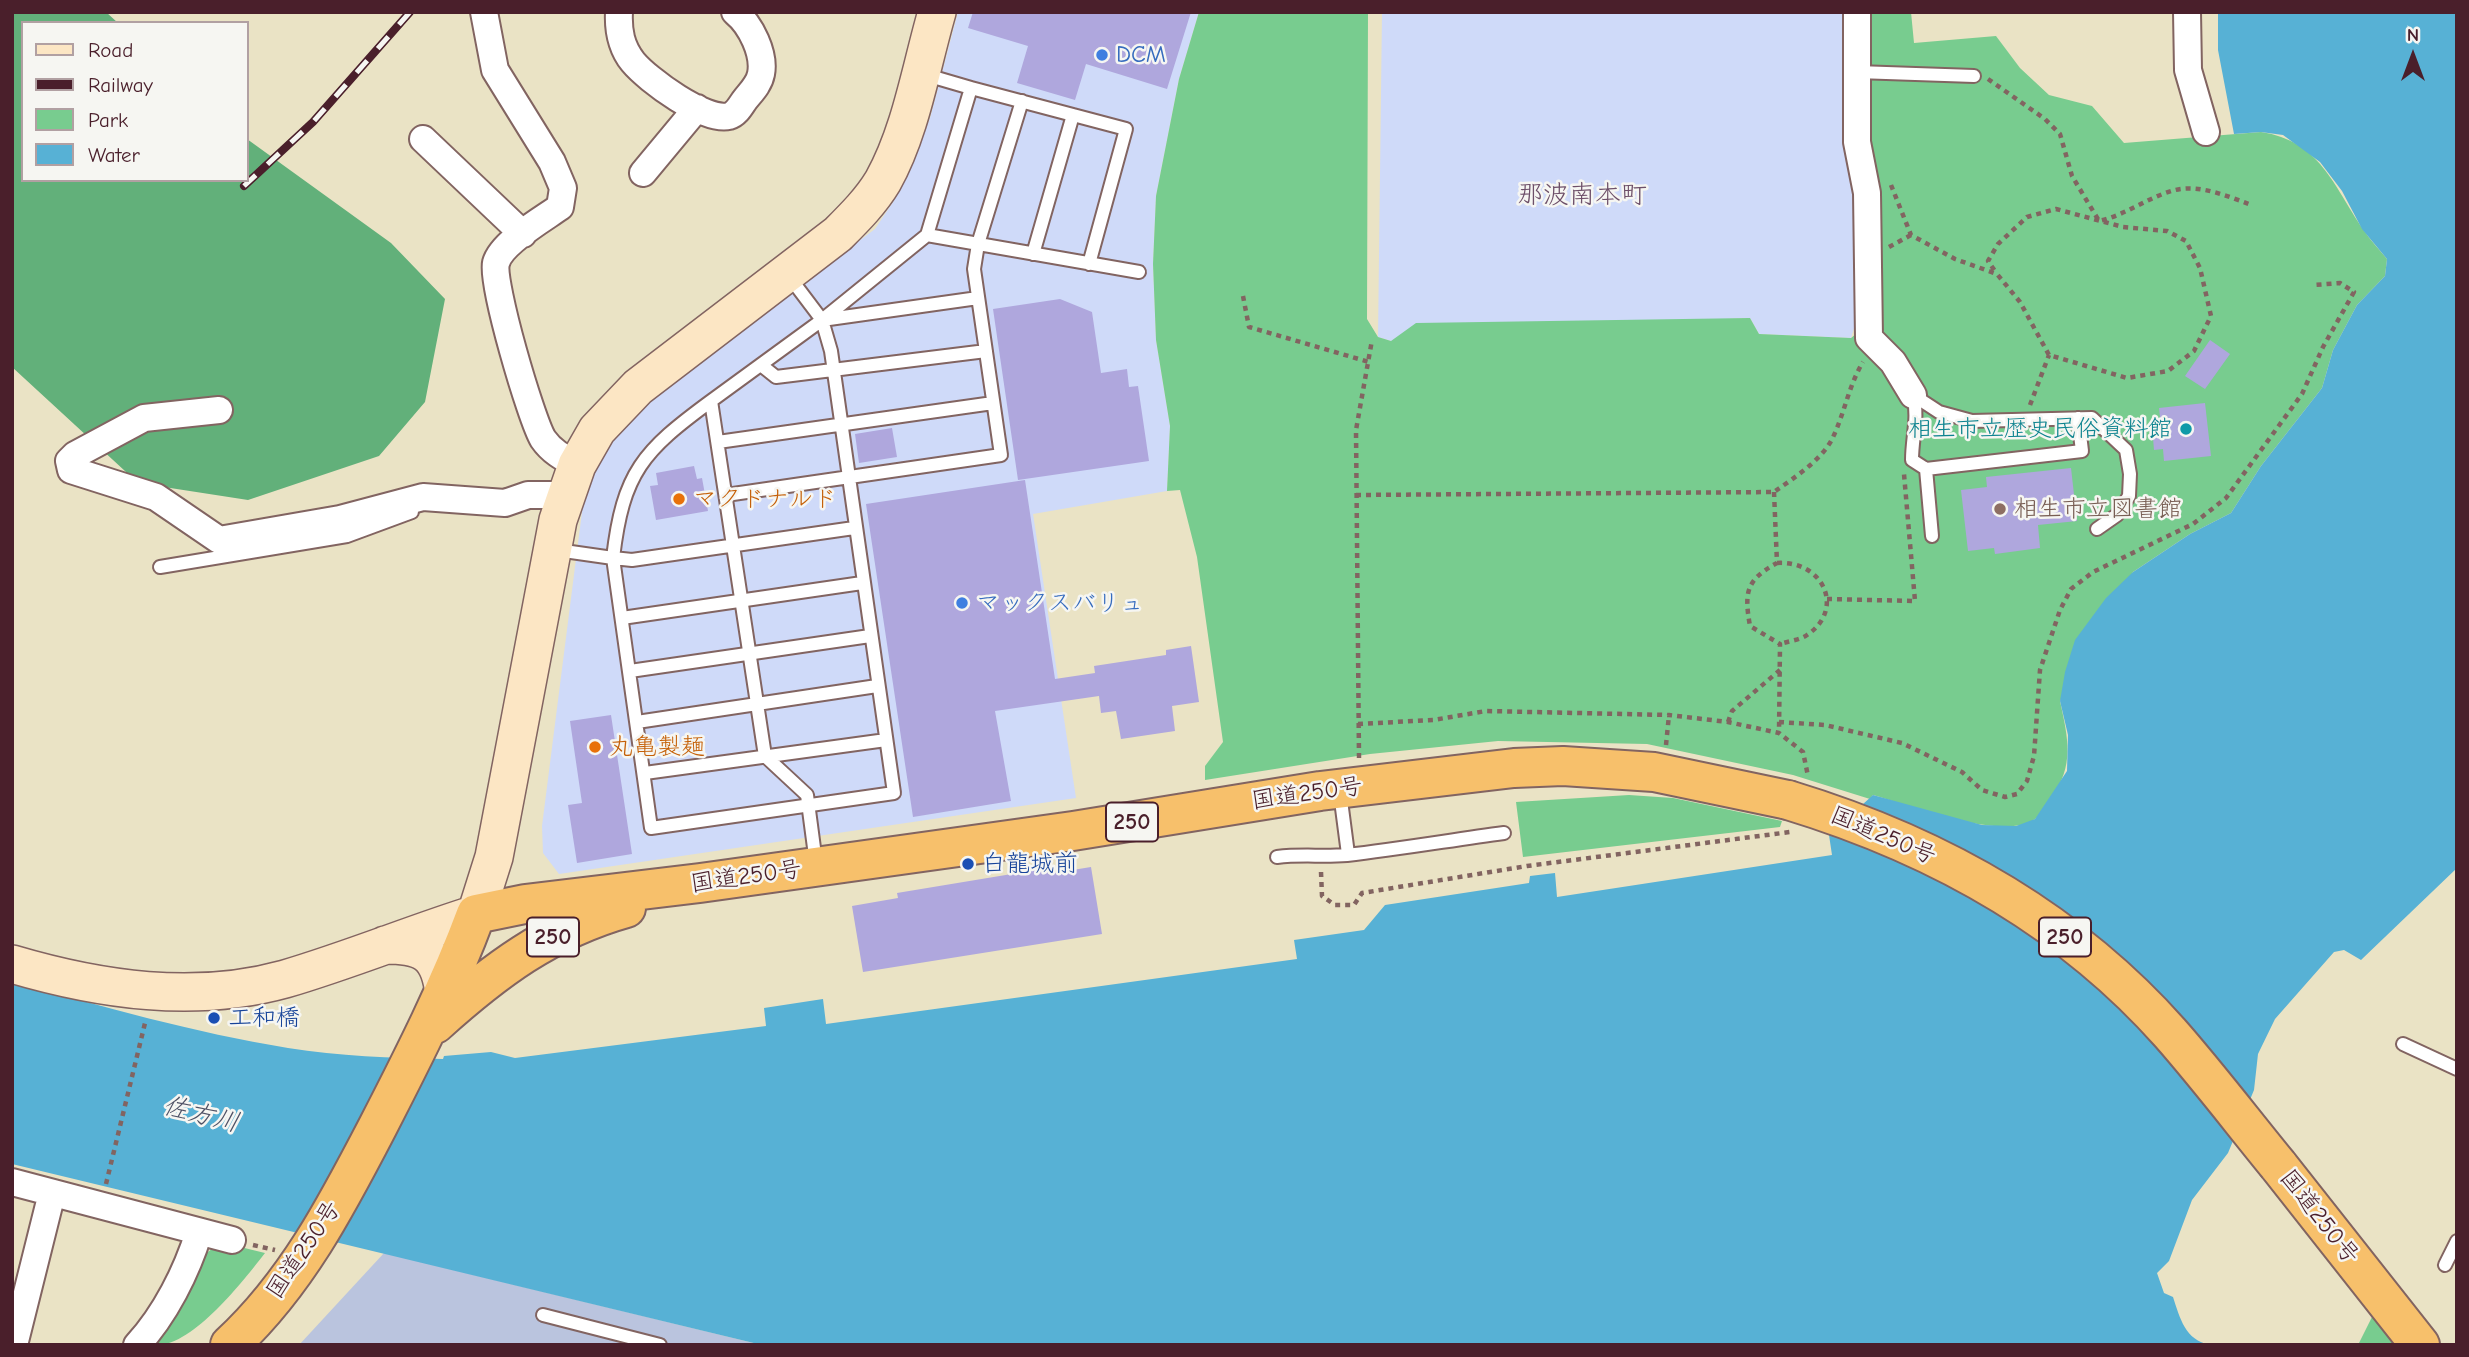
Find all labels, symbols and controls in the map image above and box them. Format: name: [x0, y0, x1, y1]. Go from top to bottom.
legend: [21, 21, 248, 182]
north arrow: [2378, 21, 2448, 91]
text: N: [2407, 24, 2419, 46]
text: Road: [88, 38, 133, 62]
place label: DCM: [1116, 41, 1166, 69]
marker: DCM: [1094, 47, 1110, 63]
text: Railway: [88, 73, 153, 97]
text: Park: [88, 108, 128, 132]
text: Water: [88, 143, 140, 167]
district label: 那波南本町: [1517, 180, 1647, 212]
place label: 相生市立歴史民俗資料館: [1908, 415, 2172, 443]
marker: 相生市立歴史民俗資料館: [2178, 421, 2194, 437]
place label: マクドナルド: [693, 485, 837, 513]
marker: マクドナルド: [671, 491, 687, 507]
place label: 相生市立図書館: [2014, 495, 2182, 523]
marker: 相生市立図書館: [1992, 501, 2008, 517]
place label: マックスバリュ: [976, 589, 1144, 617]
marker: マックスバリュ: [954, 595, 970, 611]
place label: 丸亀製麺: [609, 733, 705, 761]
marker: 丸亀製麺: [587, 739, 603, 755]
street label: 国道250号: [1249, 772, 1365, 816]
street label: 国道250号: [1826, 801, 1940, 871]
road number: 250: [1106, 802, 1158, 842]
place label: 白龍城前: [982, 850, 1078, 878]
street label: 国道250号: [688, 855, 804, 899]
marker: 白龍城前: [960, 856, 976, 872]
road number: 250: [527, 918, 579, 956]
road number: 250: [2039, 918, 2091, 956]
place label: 工和橋: [228, 1004, 300, 1032]
marker: 工和橋: [206, 1010, 222, 1026]
water label: 佐方川: [159, 1090, 243, 1140]
street label: 国道250号: [2273, 1164, 2365, 1270]
street label: 国道250号: [261, 1195, 347, 1305]

